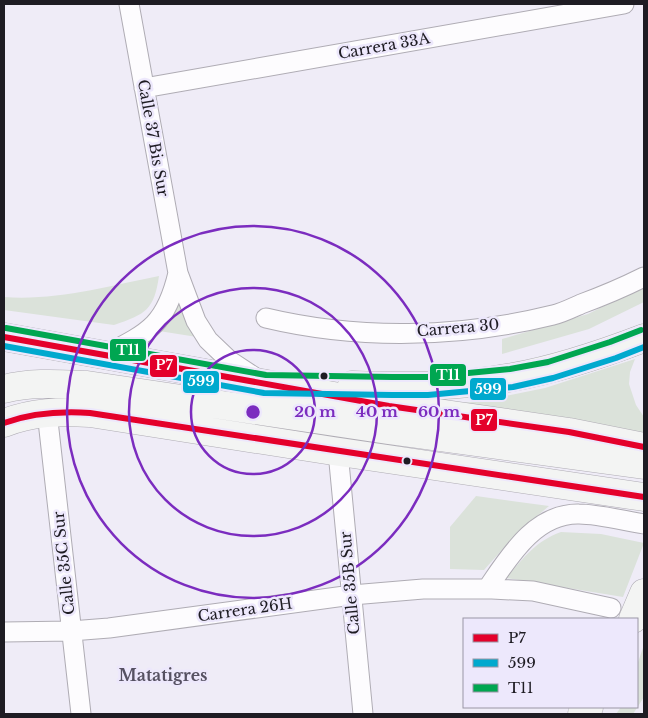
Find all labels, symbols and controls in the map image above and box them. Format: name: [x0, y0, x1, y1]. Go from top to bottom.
street label: Carrera 33A: [337, 28, 432, 63]
street label: Calle 37 Bis Sur: [134, 78, 173, 199]
street label: Carrera 30: [416, 314, 500, 341]
line badge: T11: [109, 338, 147, 362]
text: T11: [116, 341, 140, 359]
line badge: P7: [149, 354, 178, 378]
text: P7: [155, 356, 173, 374]
line badge: T11: [429, 363, 467, 387]
text: T11: [436, 366, 460, 384]
line badge: 599: [182, 370, 220, 394]
unlabelled marker: [319, 371, 329, 381]
text: 599: [187, 372, 215, 390]
line badge: 599: [469, 377, 507, 401]
text: 599: [474, 380, 502, 398]
text: 20 m: [294, 402, 336, 421]
text: 40 m: [356, 402, 398, 421]
text: 60 m: [418, 402, 460, 421]
centre of rings: [244, 403, 262, 421]
line badge: P7: [470, 408, 498, 432]
text: P7: [475, 411, 493, 429]
unlabelled marker: [402, 456, 412, 466]
street label: Calle 35C Sur: [49, 510, 78, 616]
street label: Calle 35B Sur: [335, 530, 363, 635]
street label: Carrera 26H: [196, 593, 294, 626]
legend: [463, 618, 638, 708]
text: P7: [508, 628, 526, 647]
text: 599: [508, 653, 536, 672]
district label: Matatigres: [118, 665, 208, 685]
text: T11: [508, 678, 533, 697]

